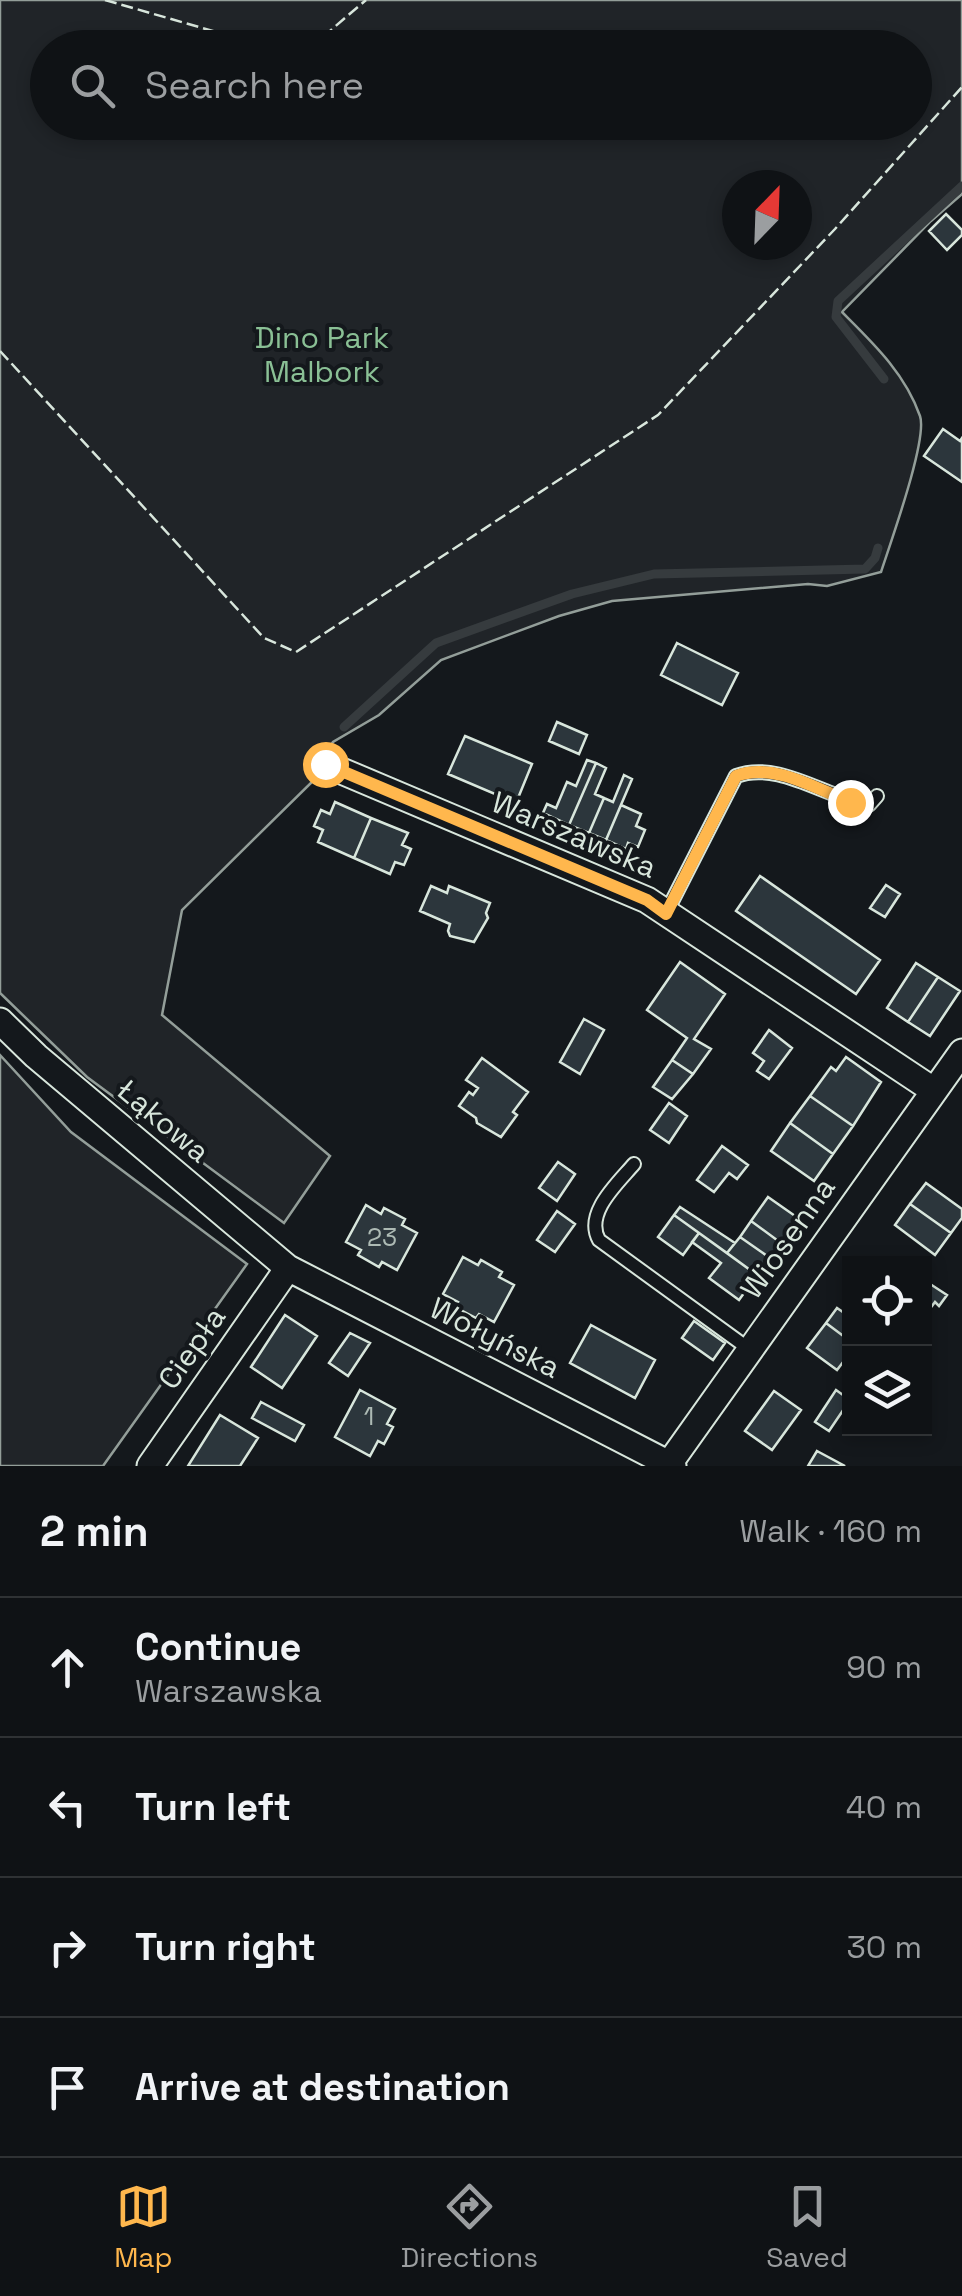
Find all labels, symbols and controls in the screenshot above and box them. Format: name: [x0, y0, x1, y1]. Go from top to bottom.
search box: [30, 30, 932, 140]
icon: search: [65, 58, 120, 113]
text: Search here: [145, 61, 364, 109]
north arrow: [722, 170, 812, 260]
park label: Dino Park Malbork: [255, 318, 389, 391]
route start: [303, 742, 349, 788]
route end: [828, 780, 874, 826]
street label: Warszawska: [486, 782, 662, 887]
street label: Łąkowa: [109, 1070, 218, 1171]
street label: Wiosenna: [732, 1169, 844, 1306]
house number: 23: [367, 1221, 397, 1253]
map controls: [842, 1256, 932, 1436]
button: locate: [842, 1256, 932, 1346]
street label: Wołyńska: [424, 1288, 567, 1387]
street label: Ciepła: [149, 1299, 234, 1397]
button: layers: [842, 1346, 932, 1436]
house number: 1: [364, 1400, 374, 1432]
text: 2 min: [40, 1505, 149, 1558]
text: Walk · 160 m: [739, 1511, 922, 1551]
text: Continue: [135, 1623, 301, 1671]
icon: ahead: [40, 1640, 95, 1695]
text: 90 m: [846, 1647, 922, 1687]
text: Warszawska: [135, 1671, 322, 1711]
icon: left: [40, 1780, 95, 1835]
text: Turn left: [135, 1783, 291, 1831]
text: 40 m: [846, 1787, 922, 1827]
icon: right: [40, 1920, 95, 1975]
text: Turn right: [135, 1923, 316, 1971]
text: 30 m: [846, 1927, 922, 1967]
icon: arrive: [40, 2060, 95, 2115]
text: Arrive at destination: [135, 2063, 510, 2111]
tab: Map: [114, 2179, 172, 2275]
tab: Directions: [401, 2179, 538, 2275]
tab: Saved: [766, 2179, 848, 2275]

